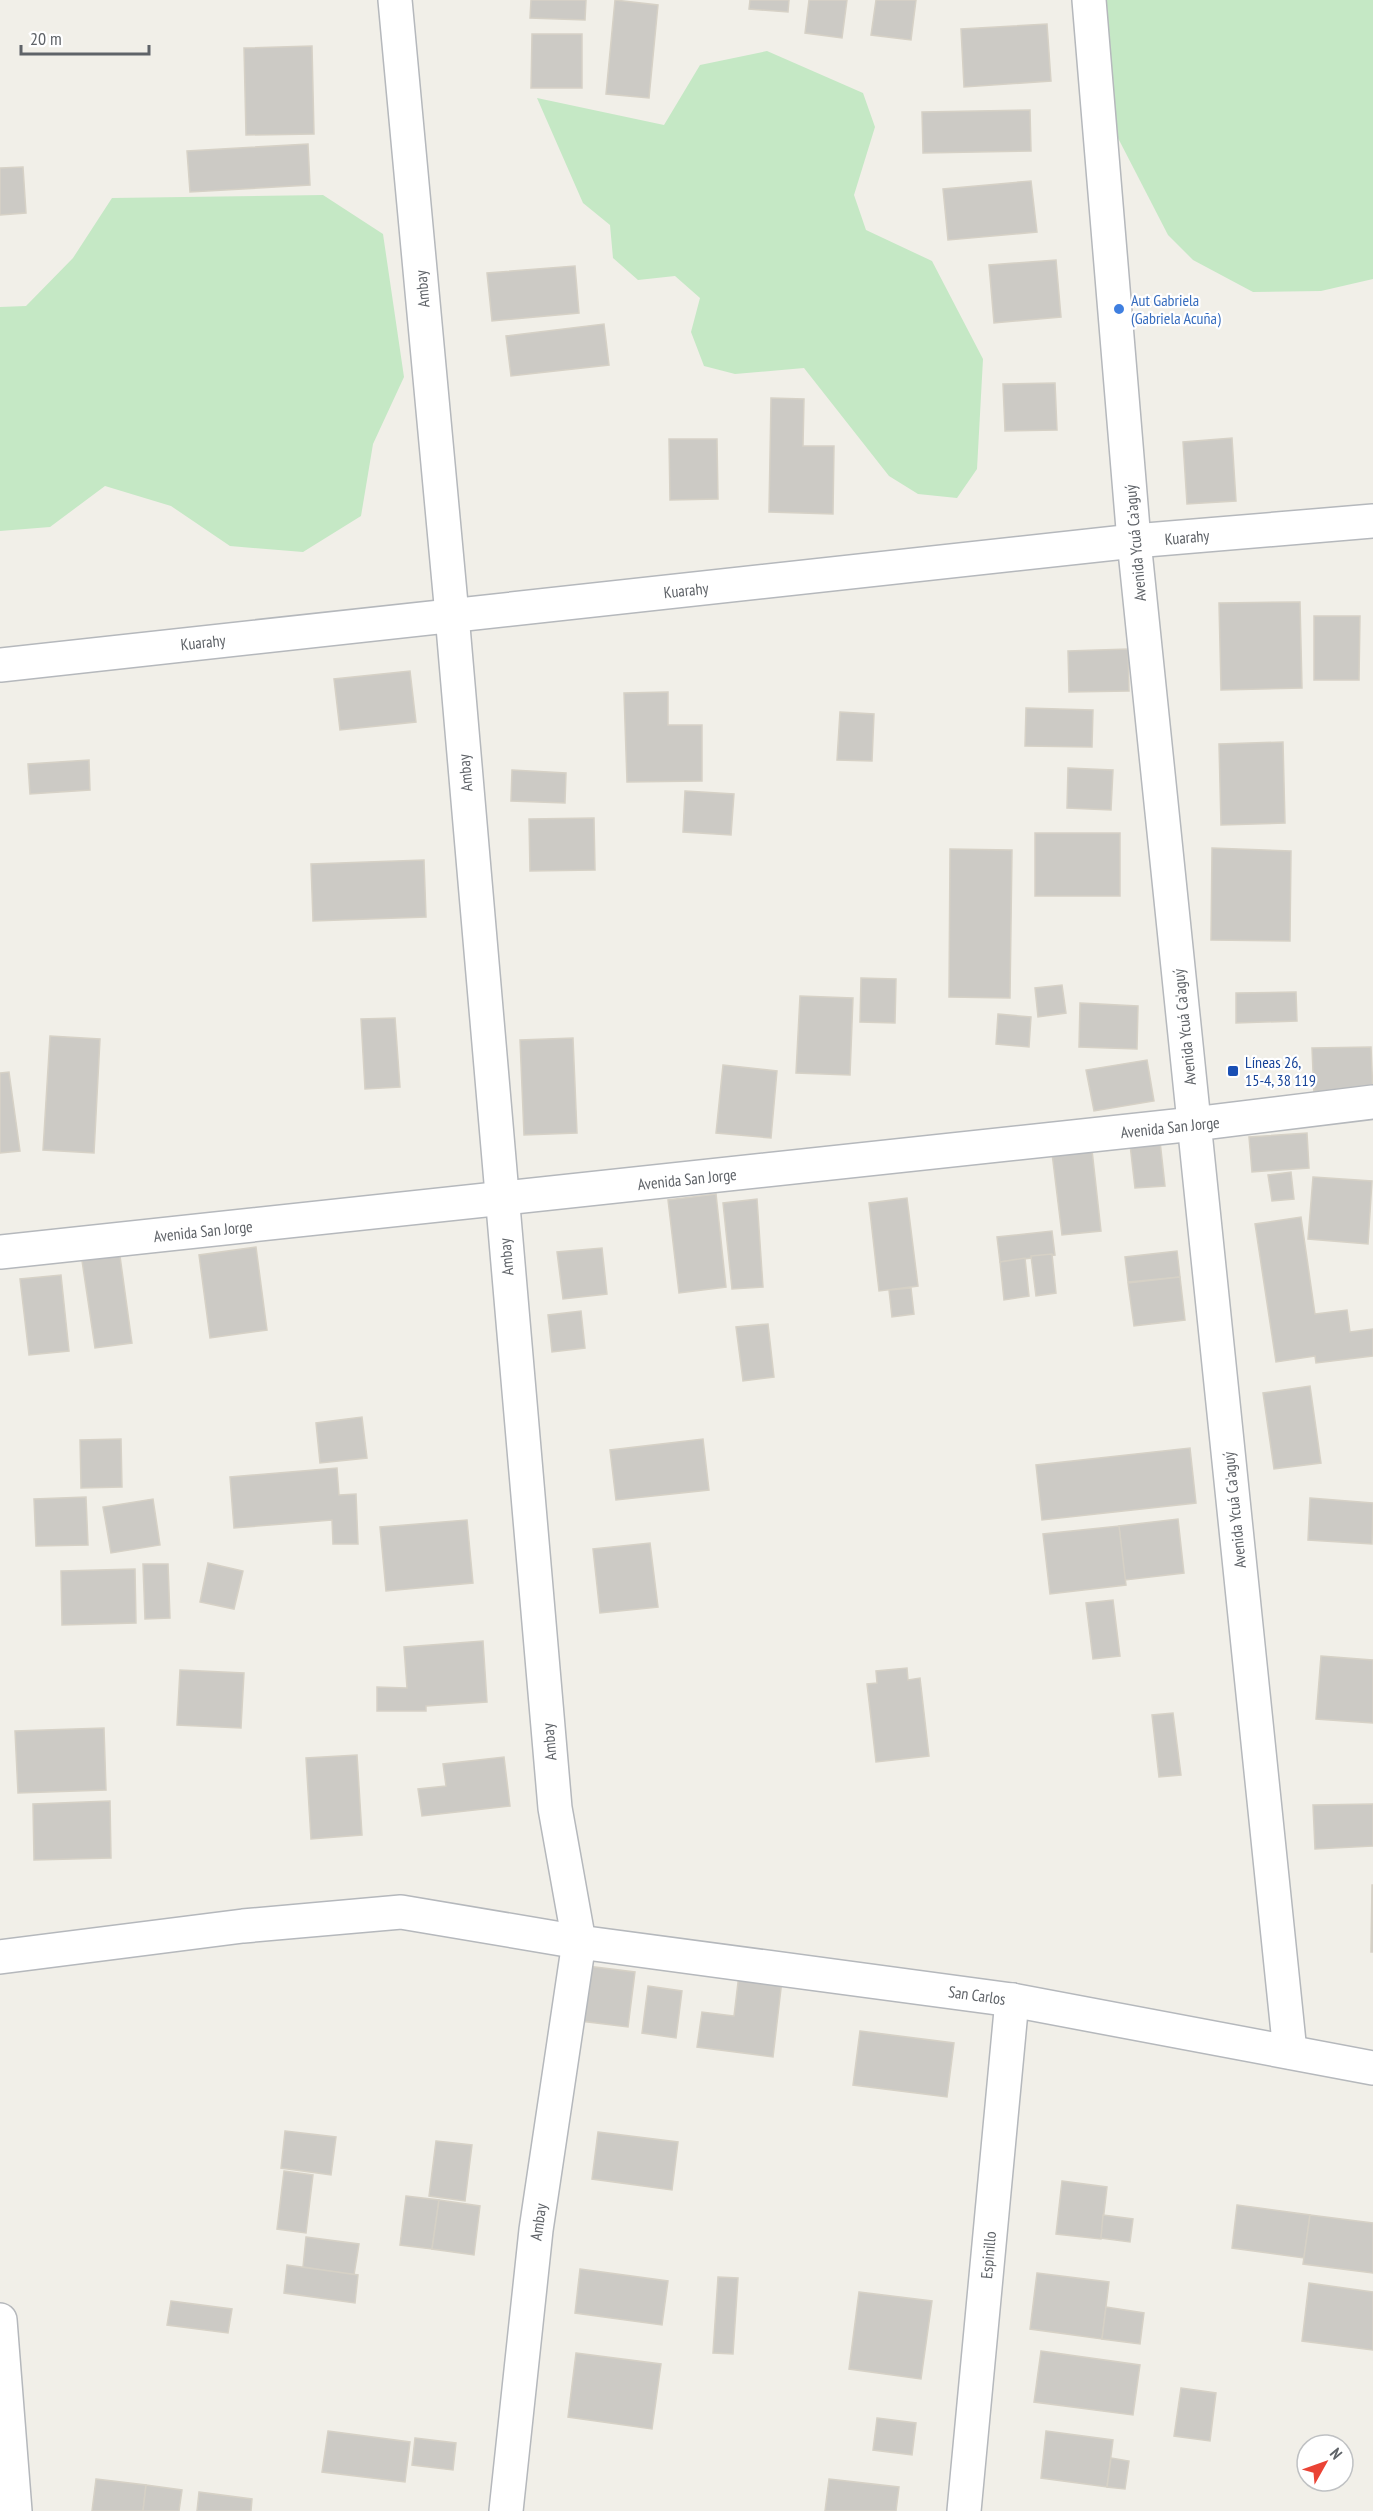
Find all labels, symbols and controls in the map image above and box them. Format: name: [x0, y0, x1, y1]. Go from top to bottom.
scale bar: [21, 18, 148, 56]
text: 20 m: [30, 27, 62, 50]
street label: Ambay: [410, 270, 434, 308]
place label: Aut Gabriela (Gabriela Acuña): [1131, 290, 1221, 328]
marker: Aut Gabriela (Gabriela Acuña): [1112, 302, 1126, 316]
street label: Avenida Ycuá Ca'aguý: [1120, 484, 1150, 602]
street label: Kuarahy: [1164, 525, 1210, 549]
street label: Kuarahy: [663, 578, 709, 602]
street label: Kuarahy: [180, 630, 226, 654]
street label: Ambay: [453, 754, 477, 792]
street label: Avenida Ycuá Ca'aguý: [1168, 968, 1200, 1086]
place label: Líneas 26, 15-4, 38 119: [1245, 1052, 1316, 1090]
marker: Líneas 26, 15-4, 38 119: [1226, 1064, 1240, 1078]
street label: Avenida San Jorge: [1120, 1112, 1220, 1142]
street label: Avenida San Jorge: [637, 1164, 737, 1194]
street label: Avenida San Jorge: [153, 1216, 253, 1246]
street label: Ambay: [494, 1238, 518, 1276]
street label: Avenida Ycuá Ca'aguý: [1218, 1451, 1250, 1569]
street label: Ambay: [537, 1723, 561, 1761]
street label: San Carlos: [947, 1981, 1007, 2009]
street label: Ambay: [525, 2202, 551, 2242]
street label: Espinillo: [976, 2230, 1000, 2280]
north arrow: [1295, 2433, 1355, 2493]
text: N: [1326, 2444, 1347, 2463]

